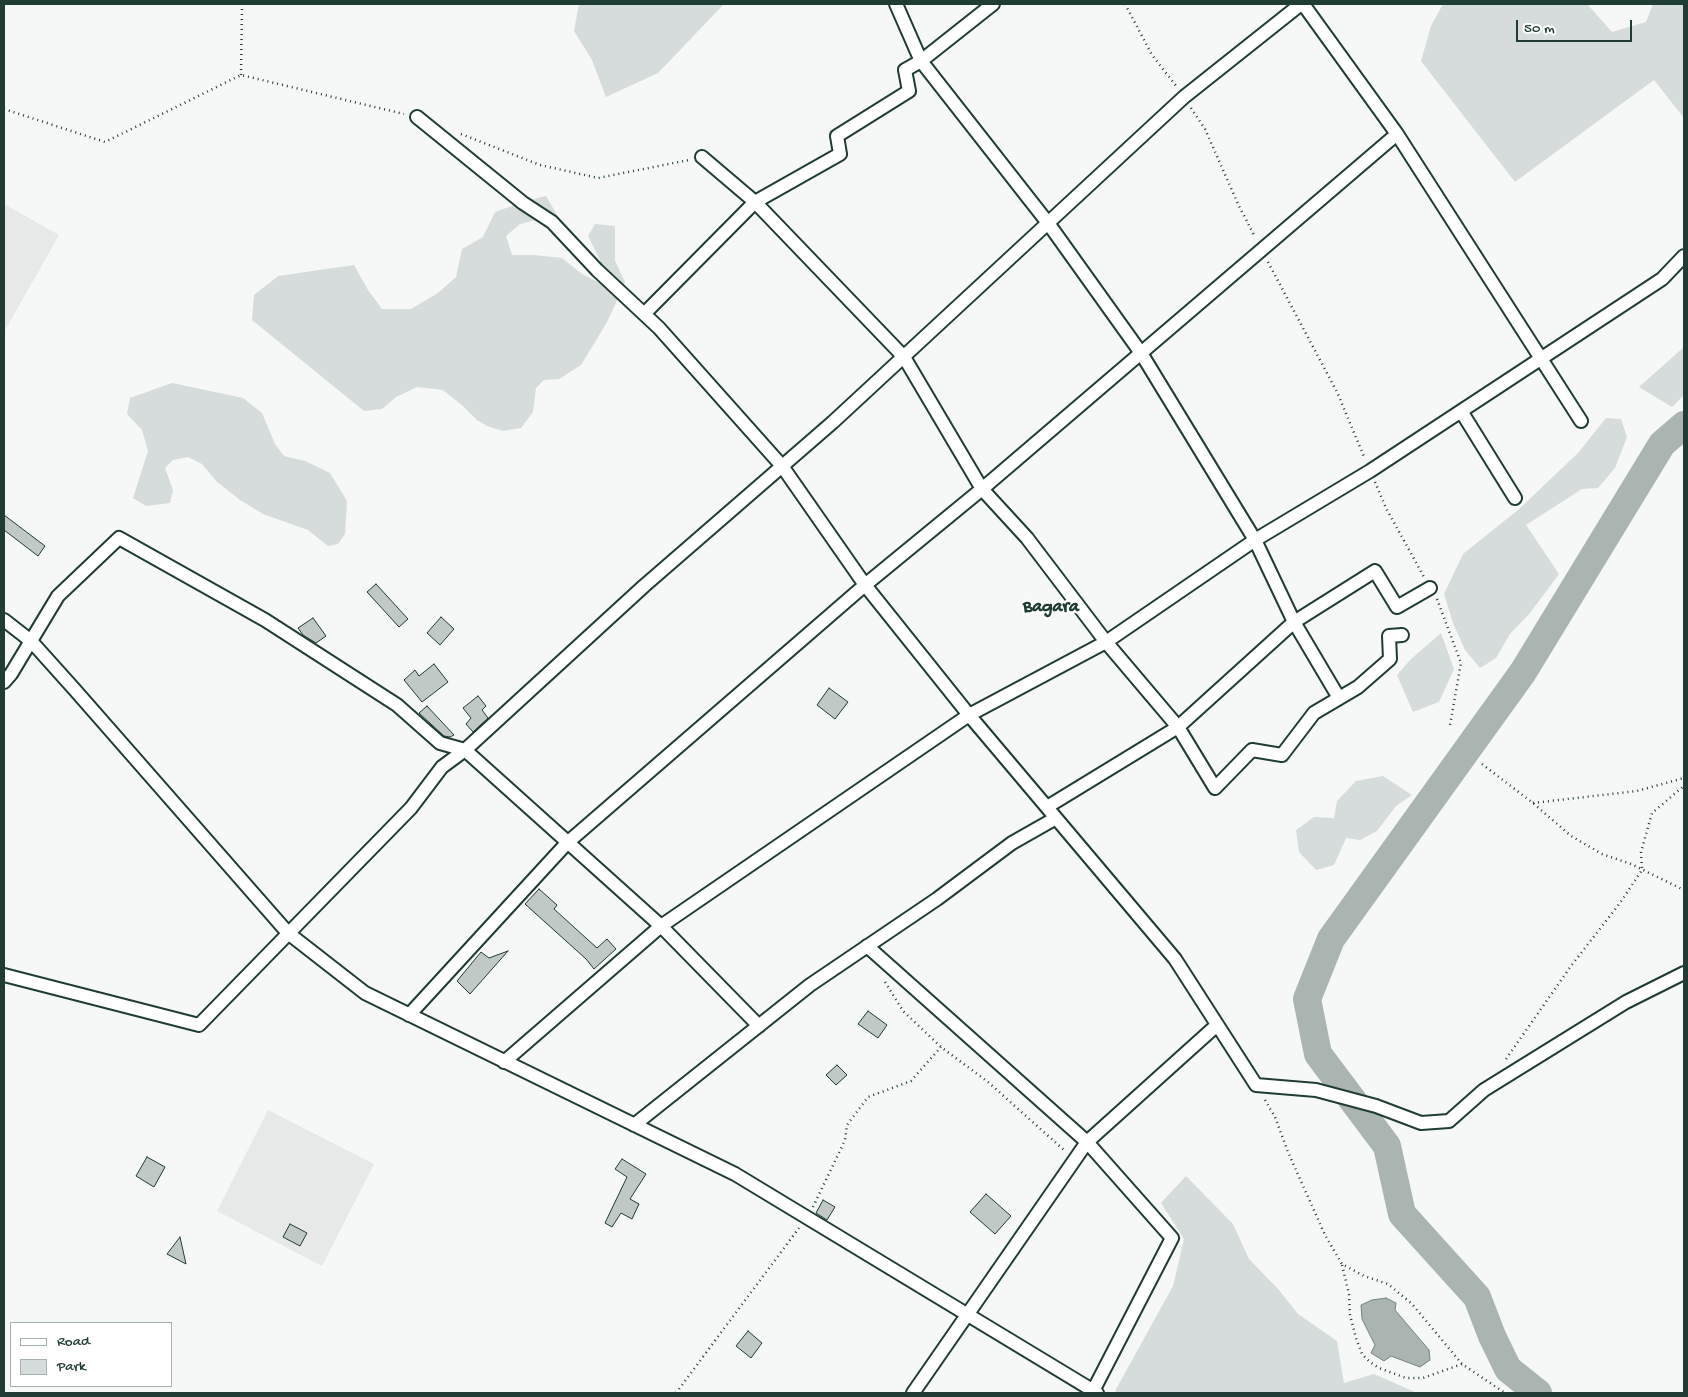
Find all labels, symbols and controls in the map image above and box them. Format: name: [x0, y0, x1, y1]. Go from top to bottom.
scale bar: [1518, 10, 1634, 42]
text: 50 m: [1524, 20, 1555, 38]
district label: Bagara: [1023, 597, 1079, 619]
legend: [10, 1322, 172, 1387]
text: Road: [57, 1333, 90, 1351]
text: Park: [57, 1358, 86, 1376]

